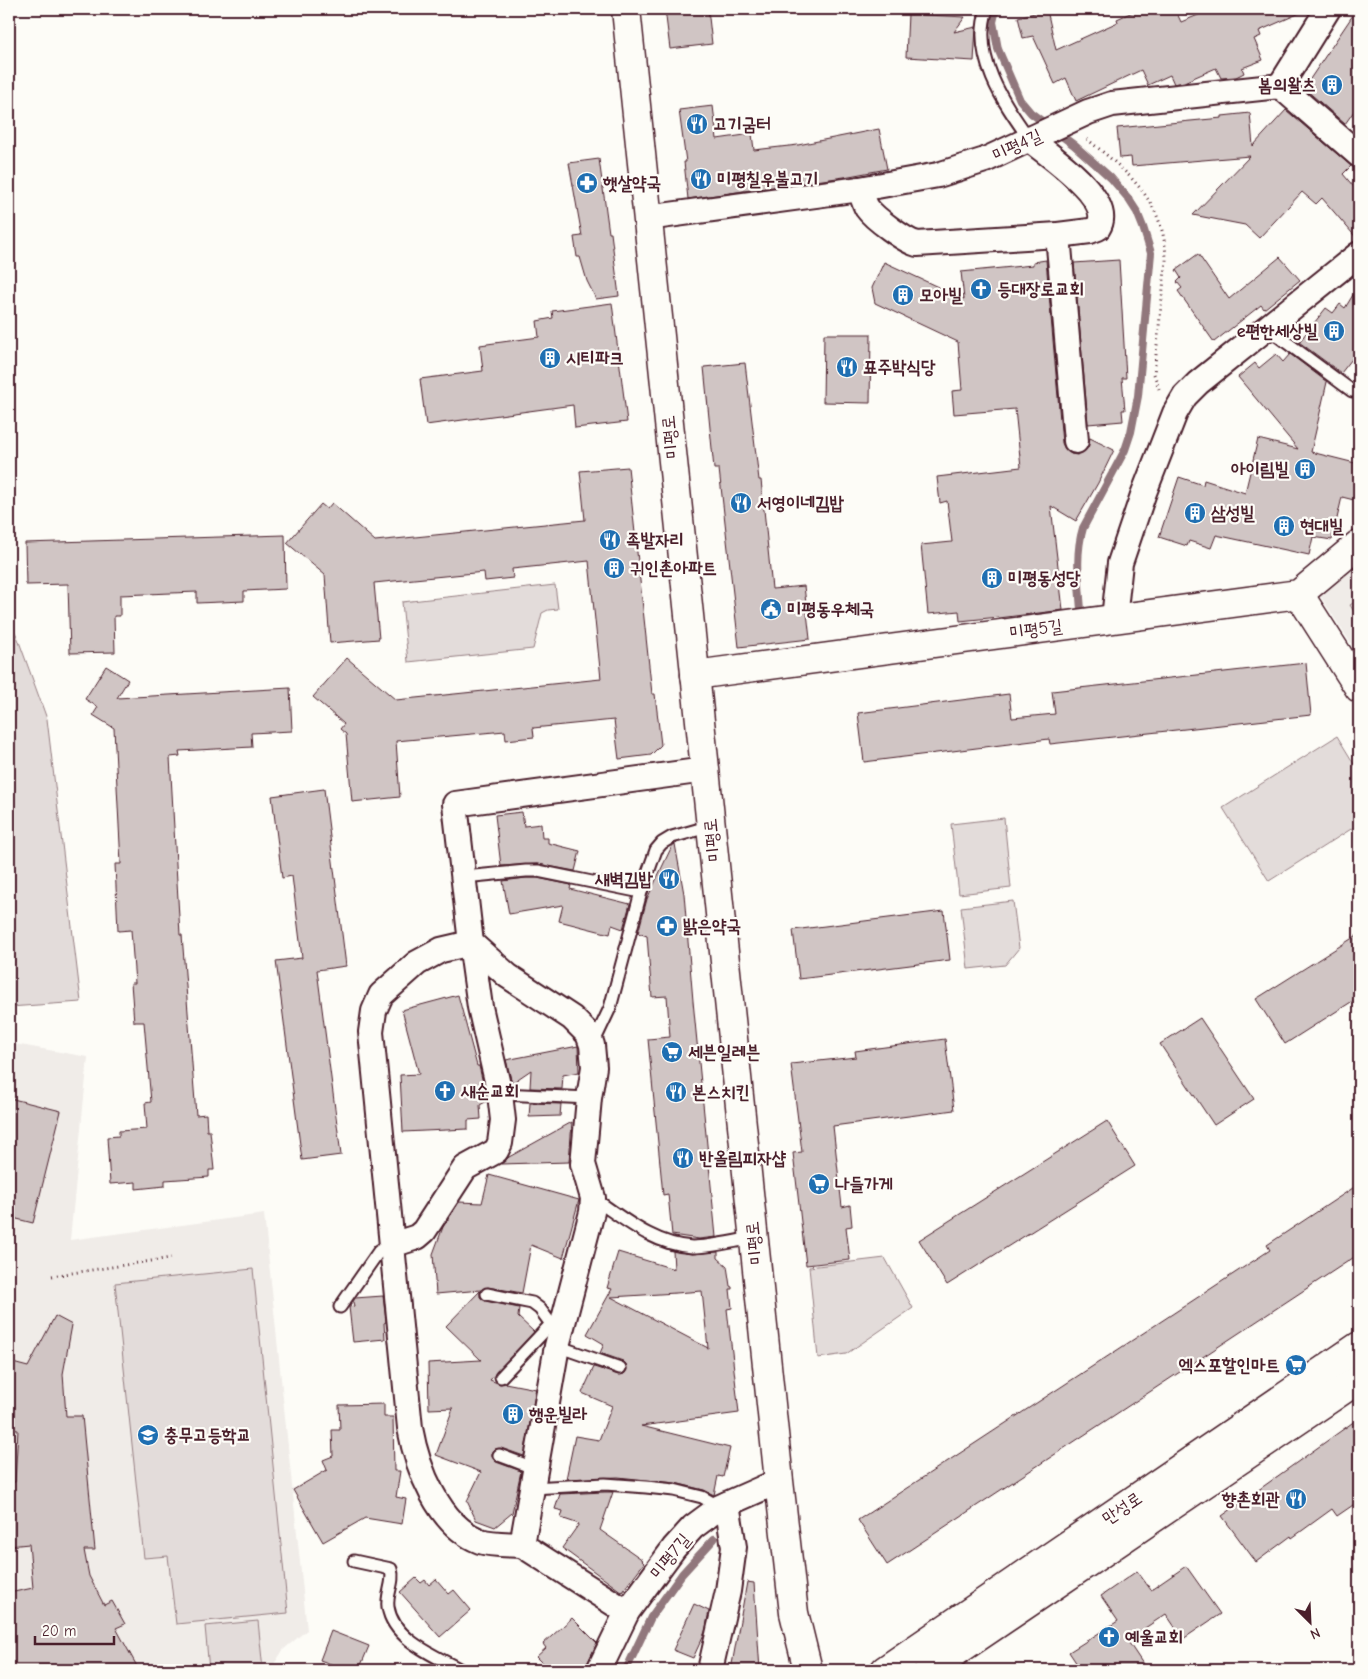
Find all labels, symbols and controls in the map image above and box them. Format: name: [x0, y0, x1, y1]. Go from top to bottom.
building icon: 봄의왈츠: [1320, 73, 1344, 97]
place label: 봄의왈츠: [1258, 75, 1316, 96]
restaurant icon: 고기굼터: [685, 112, 709, 136]
place label: 고기굼터: [713, 114, 771, 135]
street label: 미평4길: [989, 125, 1046, 166]
restaurant icon: 미평칠우불고기: [689, 167, 713, 191]
place label: 미평칠우불고기: [717, 169, 818, 190]
pharmacy icon: 햇살약국: [575, 171, 599, 195]
place label: 햇살약국: [602, 173, 661, 194]
church icon: 등대장로교회: [969, 277, 993, 301]
place label: 등대장로교회: [997, 279, 1084, 300]
building icon: 모아빌: [891, 283, 915, 307]
place label: 모아빌: [919, 285, 963, 306]
building icon: e편한세상빌: [1322, 319, 1346, 343]
place label: e편한세상빌: [1237, 321, 1319, 342]
building icon: 시티파크: [538, 346, 562, 370]
place label: 시티파크: [566, 348, 624, 369]
restaurant icon: 표주박식당: [835, 355, 859, 379]
place label: 표주박식당: [863, 357, 936, 378]
street label: 미평로: [658, 414, 683, 460]
building icon: 아이림빌: [1293, 457, 1317, 481]
place label: 아이림빌: [1231, 459, 1290, 480]
restaurant icon: 서영이네김밥: [729, 491, 753, 515]
place label: 서영이네김밥: [757, 493, 844, 514]
building icon: 삼성빌: [1183, 501, 1207, 525]
place label: 삼성빌: [1211, 503, 1255, 524]
building icon: 현대빌: [1272, 514, 1296, 538]
place label: 현대빌: [1300, 516, 1344, 537]
restaurant icon: 족발자리: [598, 528, 622, 552]
place label: 족발자리: [626, 530, 684, 551]
building icon: 귀인촌아파트: [602, 556, 626, 580]
place label: 귀인촌아파트: [630, 558, 717, 579]
building icon: 미평동성당: [980, 566, 1004, 590]
place label: 미평동성당: [1008, 568, 1081, 589]
public building icon: 미평동우체국: [759, 597, 783, 621]
place label: 미평동우체국: [787, 599, 874, 620]
street label: 미평5길: [1008, 615, 1064, 644]
street label: 미평로: [700, 817, 725, 863]
restaurant icon: 새벽김밥: [657, 867, 681, 891]
place label: 새벽김밥: [594, 869, 654, 890]
pharmacy icon: 밝은약국: [655, 914, 679, 938]
place label: 밝은약국: [683, 916, 741, 937]
supermarket icon: 세븐일레븐: [660, 1040, 684, 1064]
place label: 세븐일레븐: [688, 1042, 760, 1063]
church icon: 새순교회: [433, 1079, 457, 1103]
restaurant icon: 본스치킨: [664, 1080, 688, 1104]
place label: 새순교회: [460, 1081, 519, 1102]
place label: 본스치킨: [692, 1082, 750, 1103]
restaurant icon: 반올림피자샵: [671, 1146, 695, 1170]
place label: 반올림피자샵: [699, 1148, 786, 1169]
supermarket icon: 나들가게: [807, 1172, 831, 1196]
place label: 나들가게: [835, 1174, 893, 1195]
street label: 미평로: [742, 1220, 767, 1266]
supermarket icon: 엑스포할인마트: [1284, 1353, 1308, 1377]
place label: 엑스포할인마트: [1179, 1355, 1280, 1376]
building icon: 행운빌라: [501, 1402, 525, 1426]
place label: 행운빌라: [528, 1404, 587, 1425]
school or university icon: 충무고등학교: [136, 1423, 160, 1447]
place label: 충무고등학교: [164, 1425, 251, 1446]
restaurant icon: 향촌회관: [1284, 1487, 1308, 1511]
street label: 만성로: [1098, 1488, 1146, 1529]
place label: 향촌회관: [1221, 1489, 1281, 1510]
street label: 미평7길: [646, 1529, 695, 1583]
north arrow: [1286, 1596, 1336, 1646]
scale bar: [35, 1614, 114, 1646]
text: 20 m: [42, 1622, 76, 1640]
text: N: [1307, 1624, 1323, 1643]
church icon: 예울교회: [1097, 1625, 1121, 1649]
place label: 예울교회: [1125, 1627, 1183, 1648]

